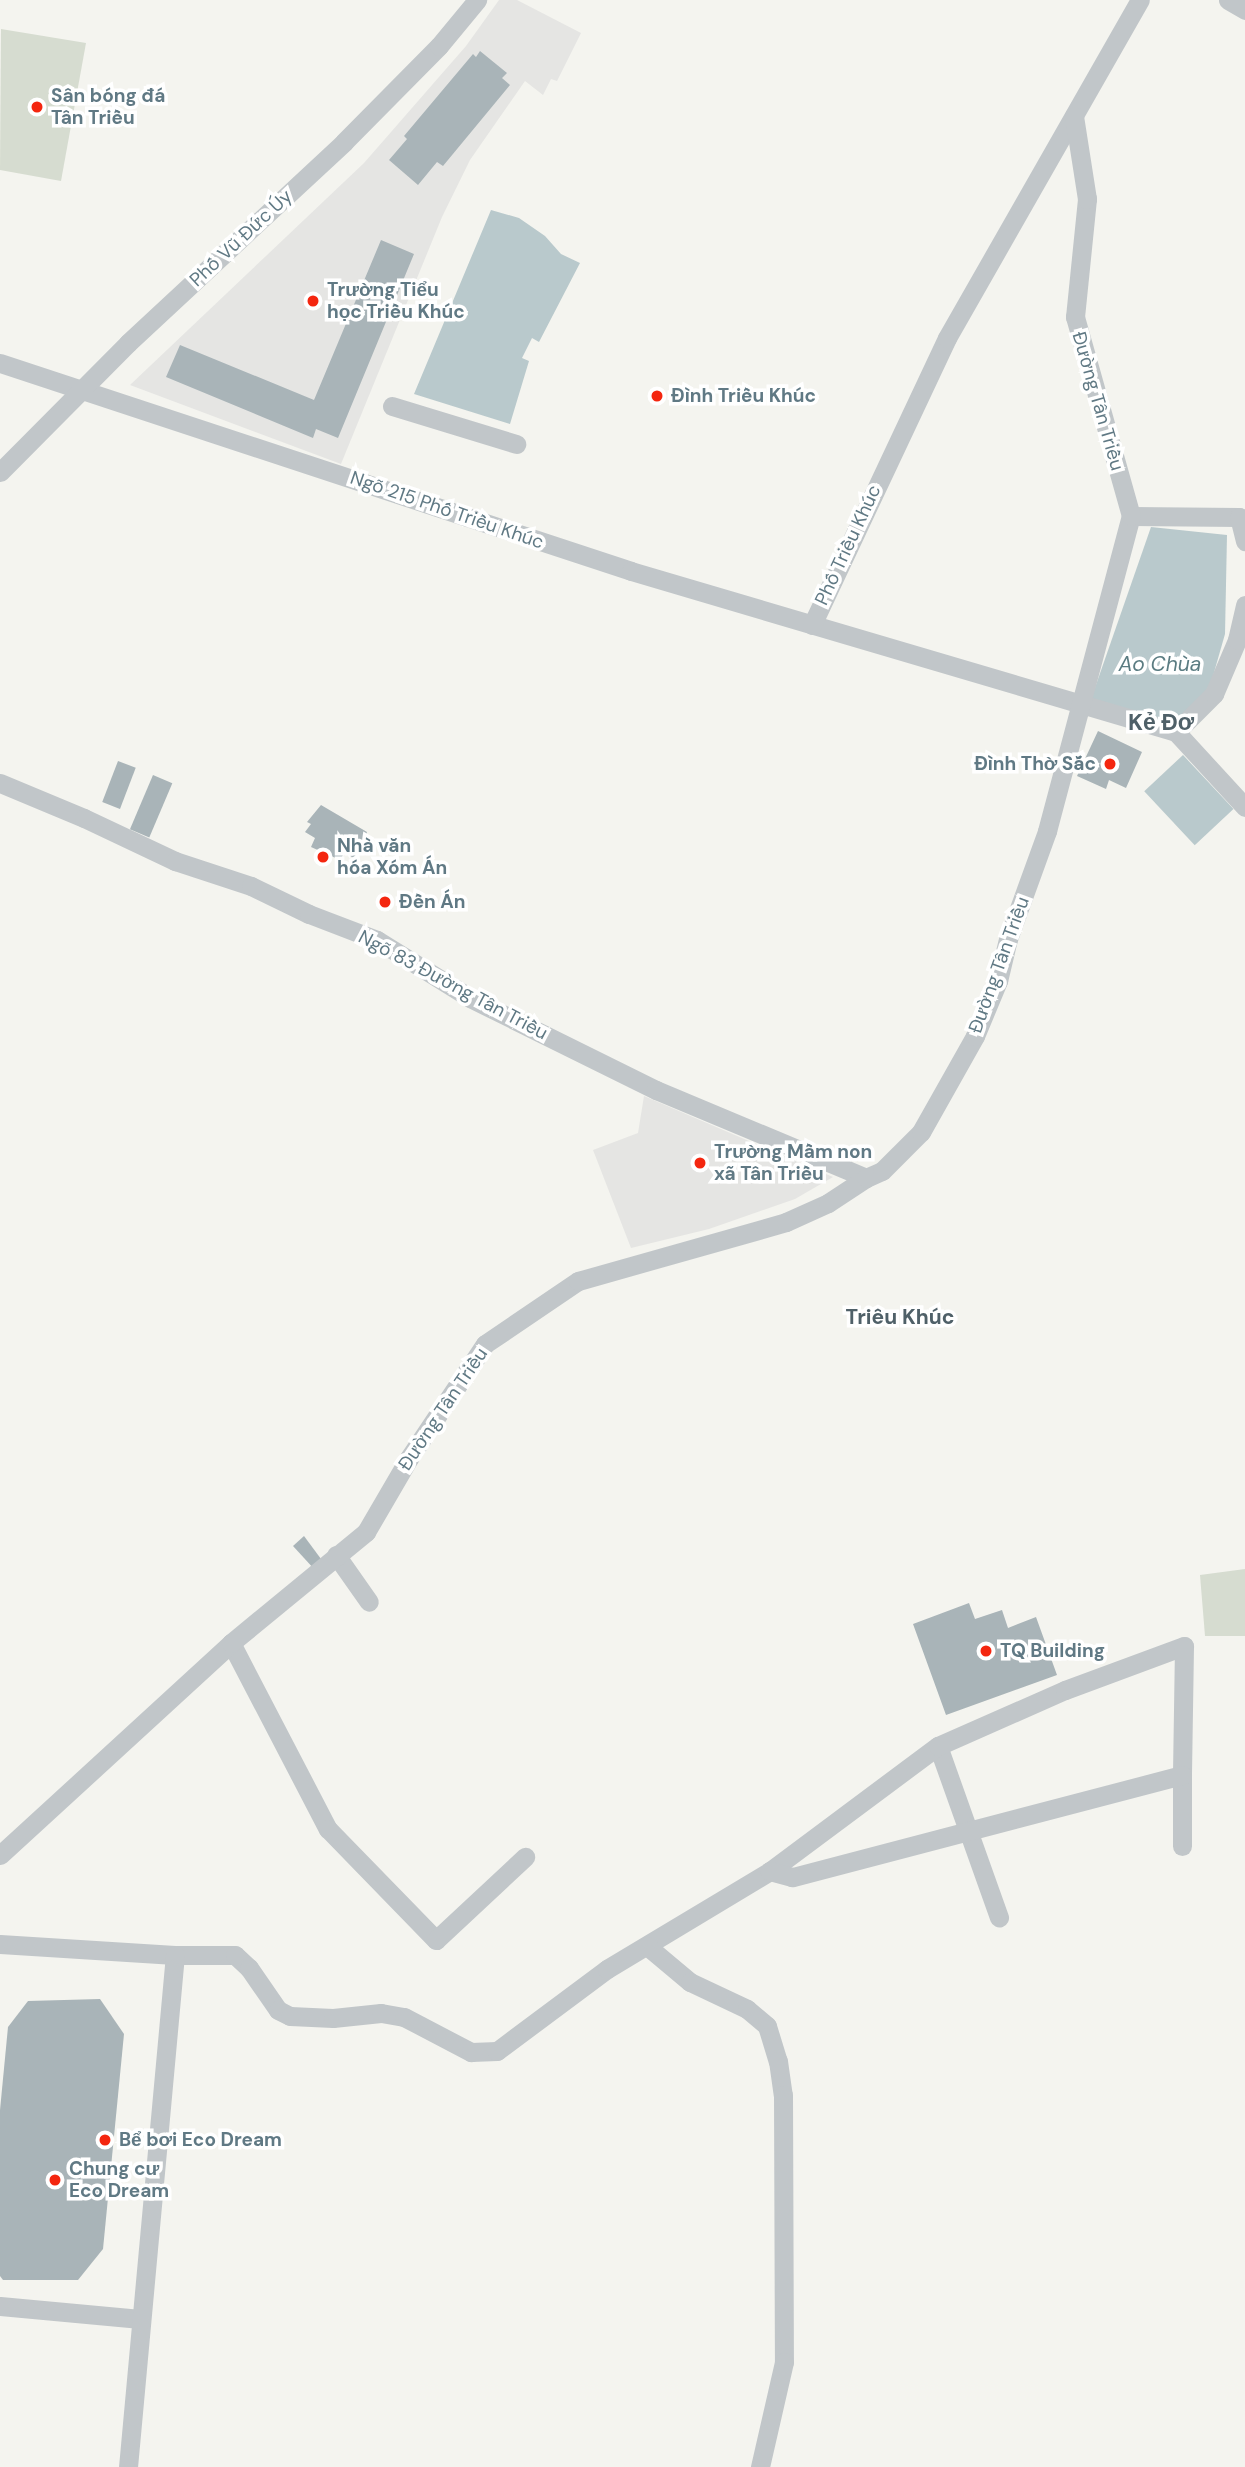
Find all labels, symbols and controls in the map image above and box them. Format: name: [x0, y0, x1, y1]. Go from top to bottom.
place label: Sân bóng đá Tân Triều: [51, 85, 165, 129]
marker: Sân bóng đá Tân Triều: [29, 99, 45, 115]
street label: Phố Vũ Đức Úy: [185, 185, 297, 291]
place label: Trường Tiểu học Triều Khúc: [327, 279, 465, 323]
marker: Trường Tiểu học Triều Khúc: [305, 293, 321, 309]
street label: Đường Tân Triều: [1067, 329, 1129, 473]
place label: Đình Triều Khúc: [671, 385, 816, 407]
marker: Đình Triều Khúc: [649, 388, 665, 404]
street label: Ngõ 215 Phố Triều Khúc: [347, 466, 547, 554]
street label: Phố Triều Khúc: [810, 481, 886, 609]
water label: Ao Chùa: [1119, 651, 1201, 677]
district label: Kẻ Đơ: [1128, 708, 1194, 736]
place label: Đình Thờ Sắc: [974, 753, 1096, 775]
marker: Đình Thờ Sắc: [1102, 756, 1118, 772]
place label: Nhà văn hóa Xóm Án: [337, 835, 447, 879]
marker: Nhà văn hóa Xóm Án: [315, 849, 331, 865]
place label: Đền Án: [399, 891, 465, 913]
marker: Đền Án: [377, 894, 393, 910]
street label: Đường Tân Triều: [964, 894, 1034, 1036]
street label: Ngõ 83 Đường Tân Triều: [354, 925, 552, 1045]
place label: Trường Mầm non xã Tân Triều: [714, 1141, 872, 1185]
marker: Trường Mầm non xã Tân Triều: [692, 1155, 708, 1171]
district label: Triêu Khúc: [846, 1304, 954, 1330]
street label: Đường Tân Triều: [393, 1343, 493, 1475]
place label: TQ Building: [1000, 1640, 1105, 1662]
marker: TQ Building: [978, 1643, 994, 1659]
place label: Bể bơi Eco Dream: [119, 2129, 282, 2151]
marker: Bể bơi Eco Dream: [97, 2132, 113, 2148]
place label: Chung cư Eco Dream: [69, 2158, 169, 2202]
marker: Chung cư Eco Dream: [47, 2172, 63, 2188]

